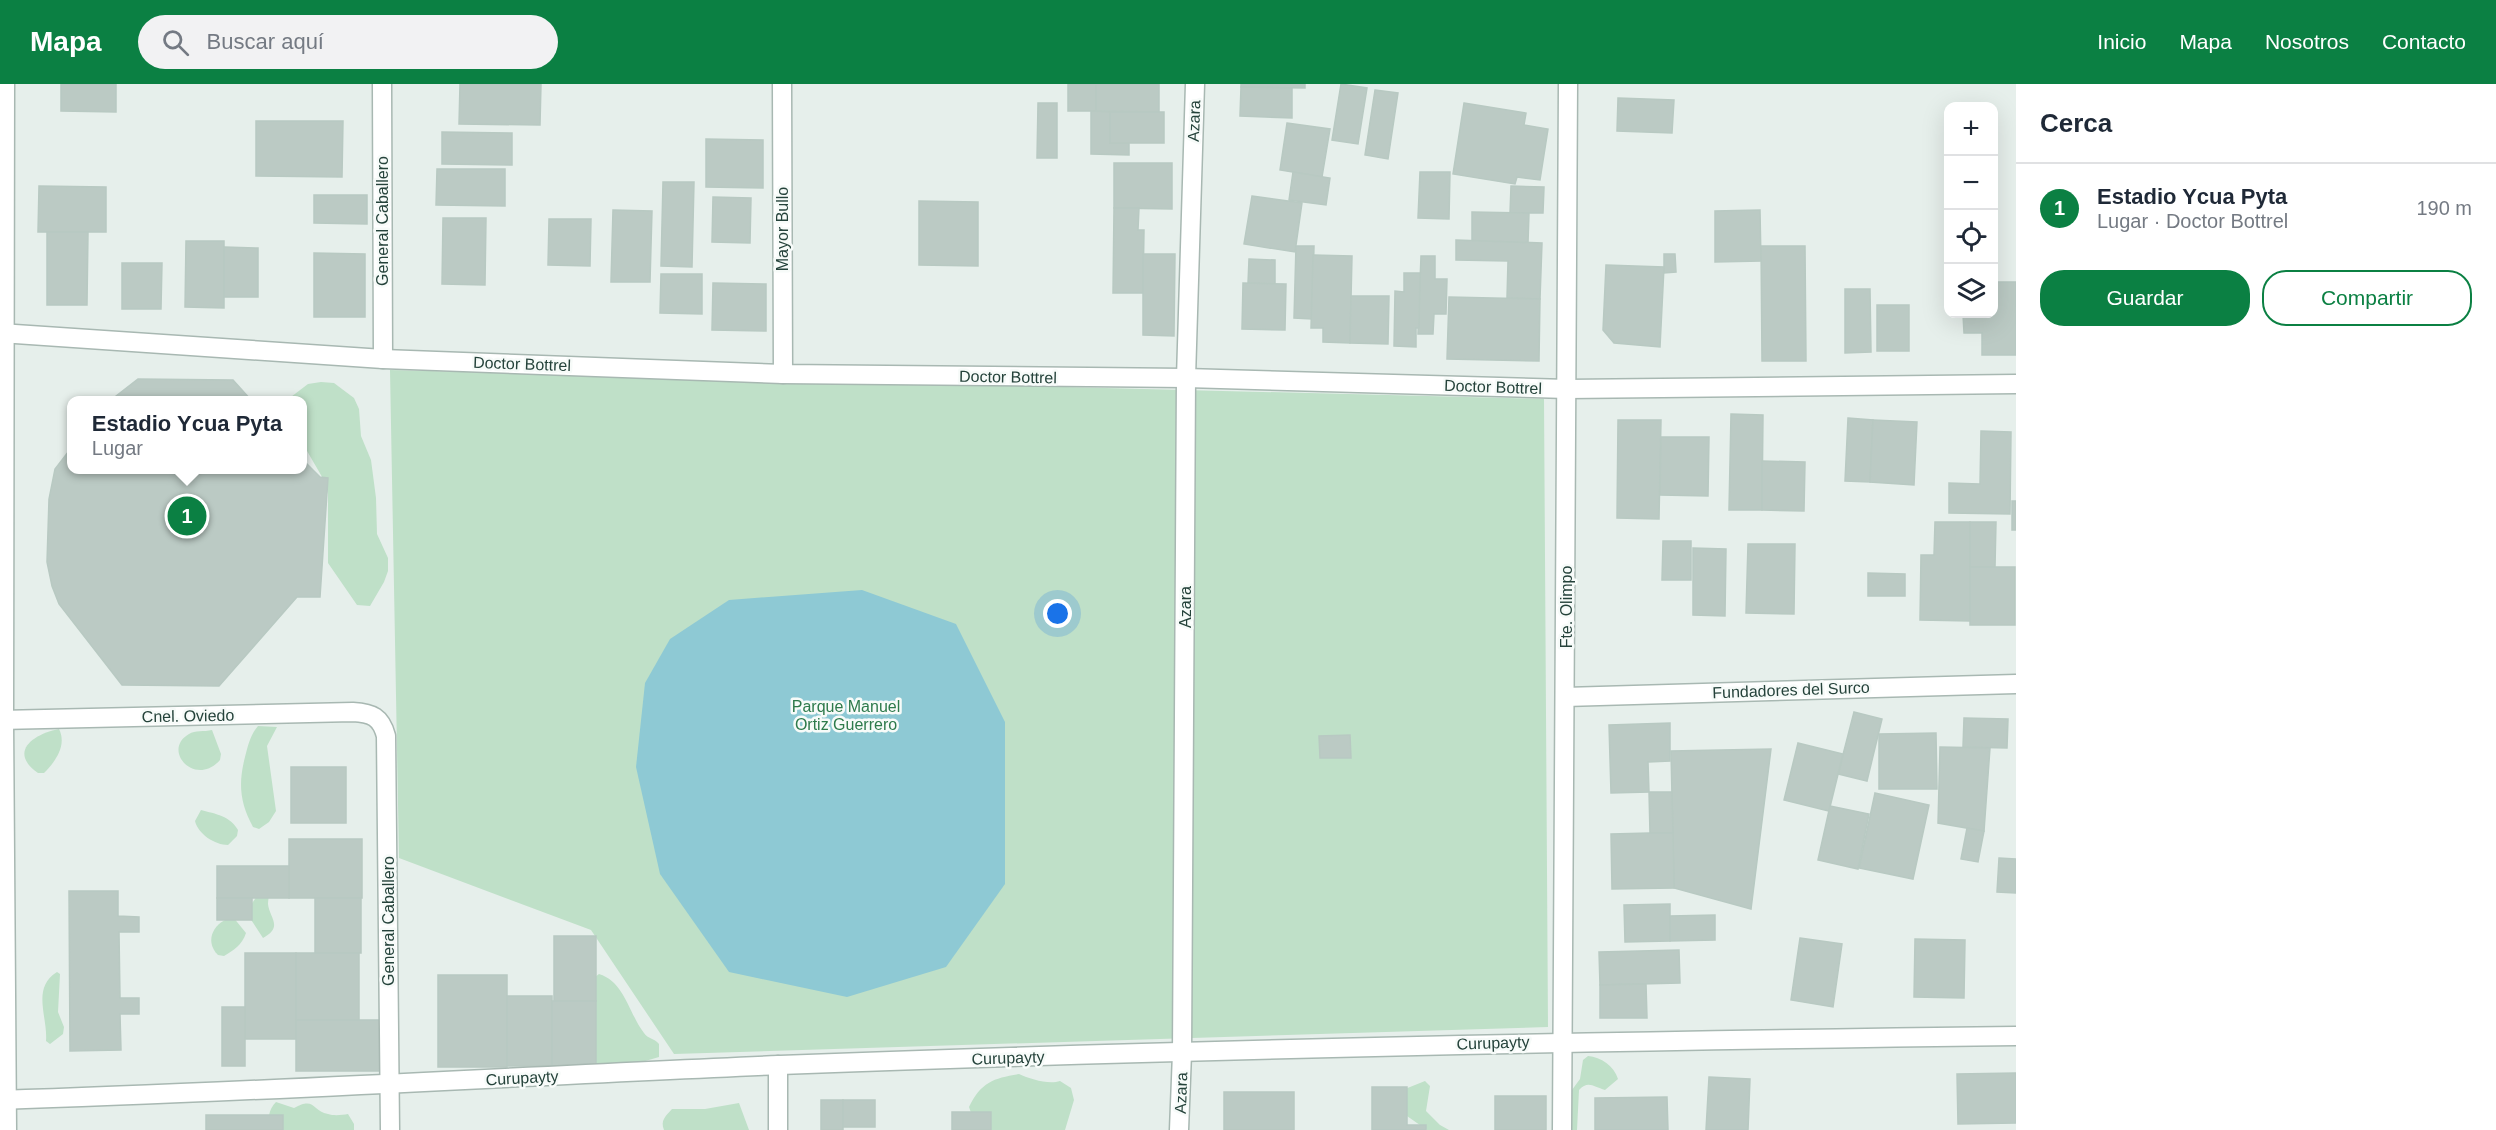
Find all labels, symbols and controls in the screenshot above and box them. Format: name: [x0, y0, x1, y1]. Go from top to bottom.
search box: [138, 15, 558, 69]
text: Mapa: [30, 26, 102, 57]
icon: search: [159, 26, 192, 59]
text: Buscar aquí: [207, 29, 324, 54]
text: Inicio: [2097, 30, 2146, 53]
text: Mapa: [2179, 30, 2232, 53]
text: Nosotros: [2265, 30, 2349, 53]
text: Contacto: [2382, 30, 2466, 53]
street label: Azara: [1185, 100, 1203, 142]
map controls: [1944, 102, 1998, 318]
button: +: [1944, 102, 1998, 156]
text: Cerca: [2040, 108, 2112, 138]
street label: General Caballero: [374, 156, 391, 286]
button: −: [1944, 156, 1998, 210]
text: Estadio Ycua Pyta: [2097, 184, 2287, 209]
street label: Mayor Bullo: [774, 187, 791, 271]
text: 1: [2054, 197, 2065, 219]
text: 190 m: [2416, 197, 2472, 219]
button: locate: [1944, 210, 1998, 264]
text: Lugar · Doctor Bottrel: [2097, 210, 2288, 232]
button: layers: [1944, 264, 1998, 318]
button: Guardar: [2040, 270, 2250, 326]
button: Compartir: [2262, 270, 2472, 326]
street label: Doctor Bottrel: [473, 354, 571, 374]
street label: Doctor Bottrel: [959, 368, 1057, 386]
street label: Doctor Bottrel: [1444, 377, 1542, 397]
popup: [67, 396, 307, 474]
text: Estadio Ycua Pyta: [92, 411, 282, 436]
text: Lugar: [92, 437, 143, 459]
pin: 1: [168, 494, 207, 538]
street label: Fte. Olimpo: [1558, 566, 1575, 648]
street label: Azara: [1177, 586, 1194, 628]
your location: [1043, 599, 1072, 628]
street label: Fundadores del Surco: [1712, 679, 1870, 701]
park label: Parque Manuel Ortiz Guerrero: [792, 698, 900, 733]
street label: Cnel. Oviedo: [142, 707, 234, 725]
street label: General Caballero: [380, 856, 397, 986]
street label: Curupayty: [1456, 1033, 1530, 1053]
street label: Curupayty: [971, 1048, 1045, 1068]
street label: Curupayty: [485, 1068, 559, 1088]
street label: Azara: [1172, 1072, 1190, 1114]

